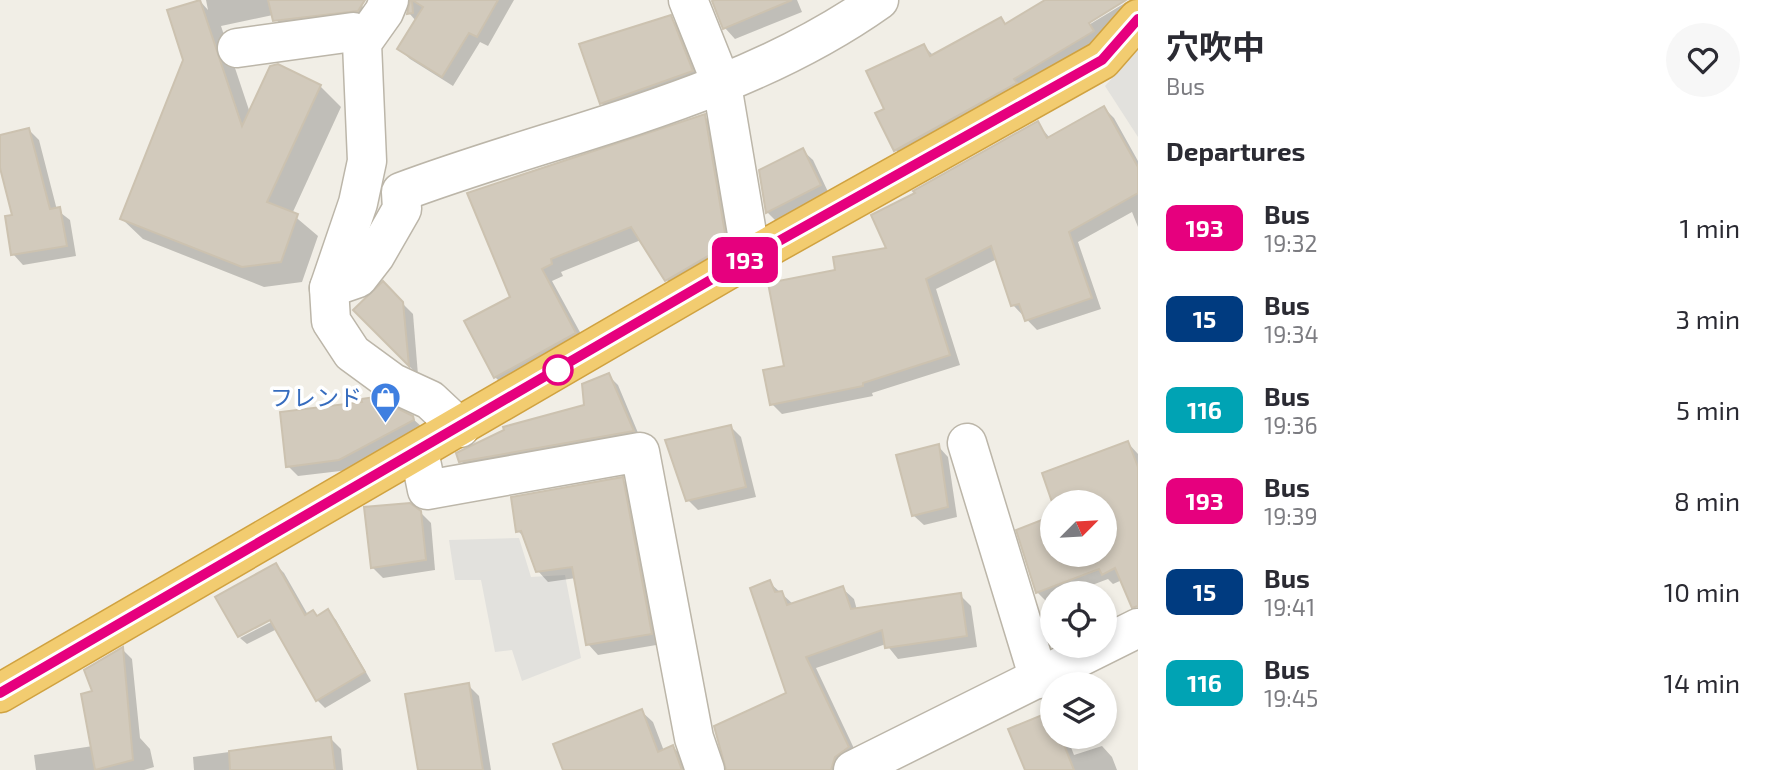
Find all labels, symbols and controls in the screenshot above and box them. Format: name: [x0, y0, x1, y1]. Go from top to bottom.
button: heart: [1666, 23, 1740, 97]
text: 穴吹中: [1166, 26, 1265, 66]
text: Bus: [1166, 72, 1205, 100]
text: Departures: [1166, 135, 1305, 166]
text: Bus: [1264, 198, 1310, 229]
text: 1 min: [1680, 212, 1740, 243]
text: 193: [1185, 213, 1224, 242]
text: 19:32: [1264, 229, 1317, 257]
line badge: 193: [705, 237, 785, 283]
text: 193: [726, 245, 764, 274]
text: Bus: [1264, 289, 1310, 320]
text: 3 min: [1675, 303, 1740, 334]
text: 15: [1193, 304, 1216, 333]
text: 19:34: [1264, 320, 1319, 348]
unlabelled marker: [543, 355, 573, 385]
shop icon: フレンド: [368, 380, 402, 424]
text: Bus: [1264, 380, 1310, 411]
place label: フレンド: [270, 383, 362, 411]
text: 5 min: [1676, 394, 1740, 425]
text: 116: [1187, 395, 1222, 424]
text: 19:36: [1264, 411, 1318, 439]
text: Bus: [1264, 471, 1310, 502]
text: 8 min: [1674, 485, 1740, 516]
text: 193: [1185, 486, 1224, 515]
north arrow: [1040, 490, 1116, 567]
map controls: [1040, 490, 1117, 749]
text: 19:39: [1264, 502, 1318, 530]
text: Bus: [1264, 562, 1310, 593]
text: 10 min: [1664, 576, 1740, 607]
text: 15: [1193, 577, 1216, 606]
button: locate: [1040, 581, 1117, 658]
text: 19:41: [1264, 593, 1315, 621]
text: Bus: [1264, 653, 1310, 684]
text: 14 min: [1664, 667, 1740, 698]
text: 116: [1187, 668, 1222, 697]
button: layers: [1040, 672, 1117, 749]
text: 19:45: [1264, 684, 1318, 712]

